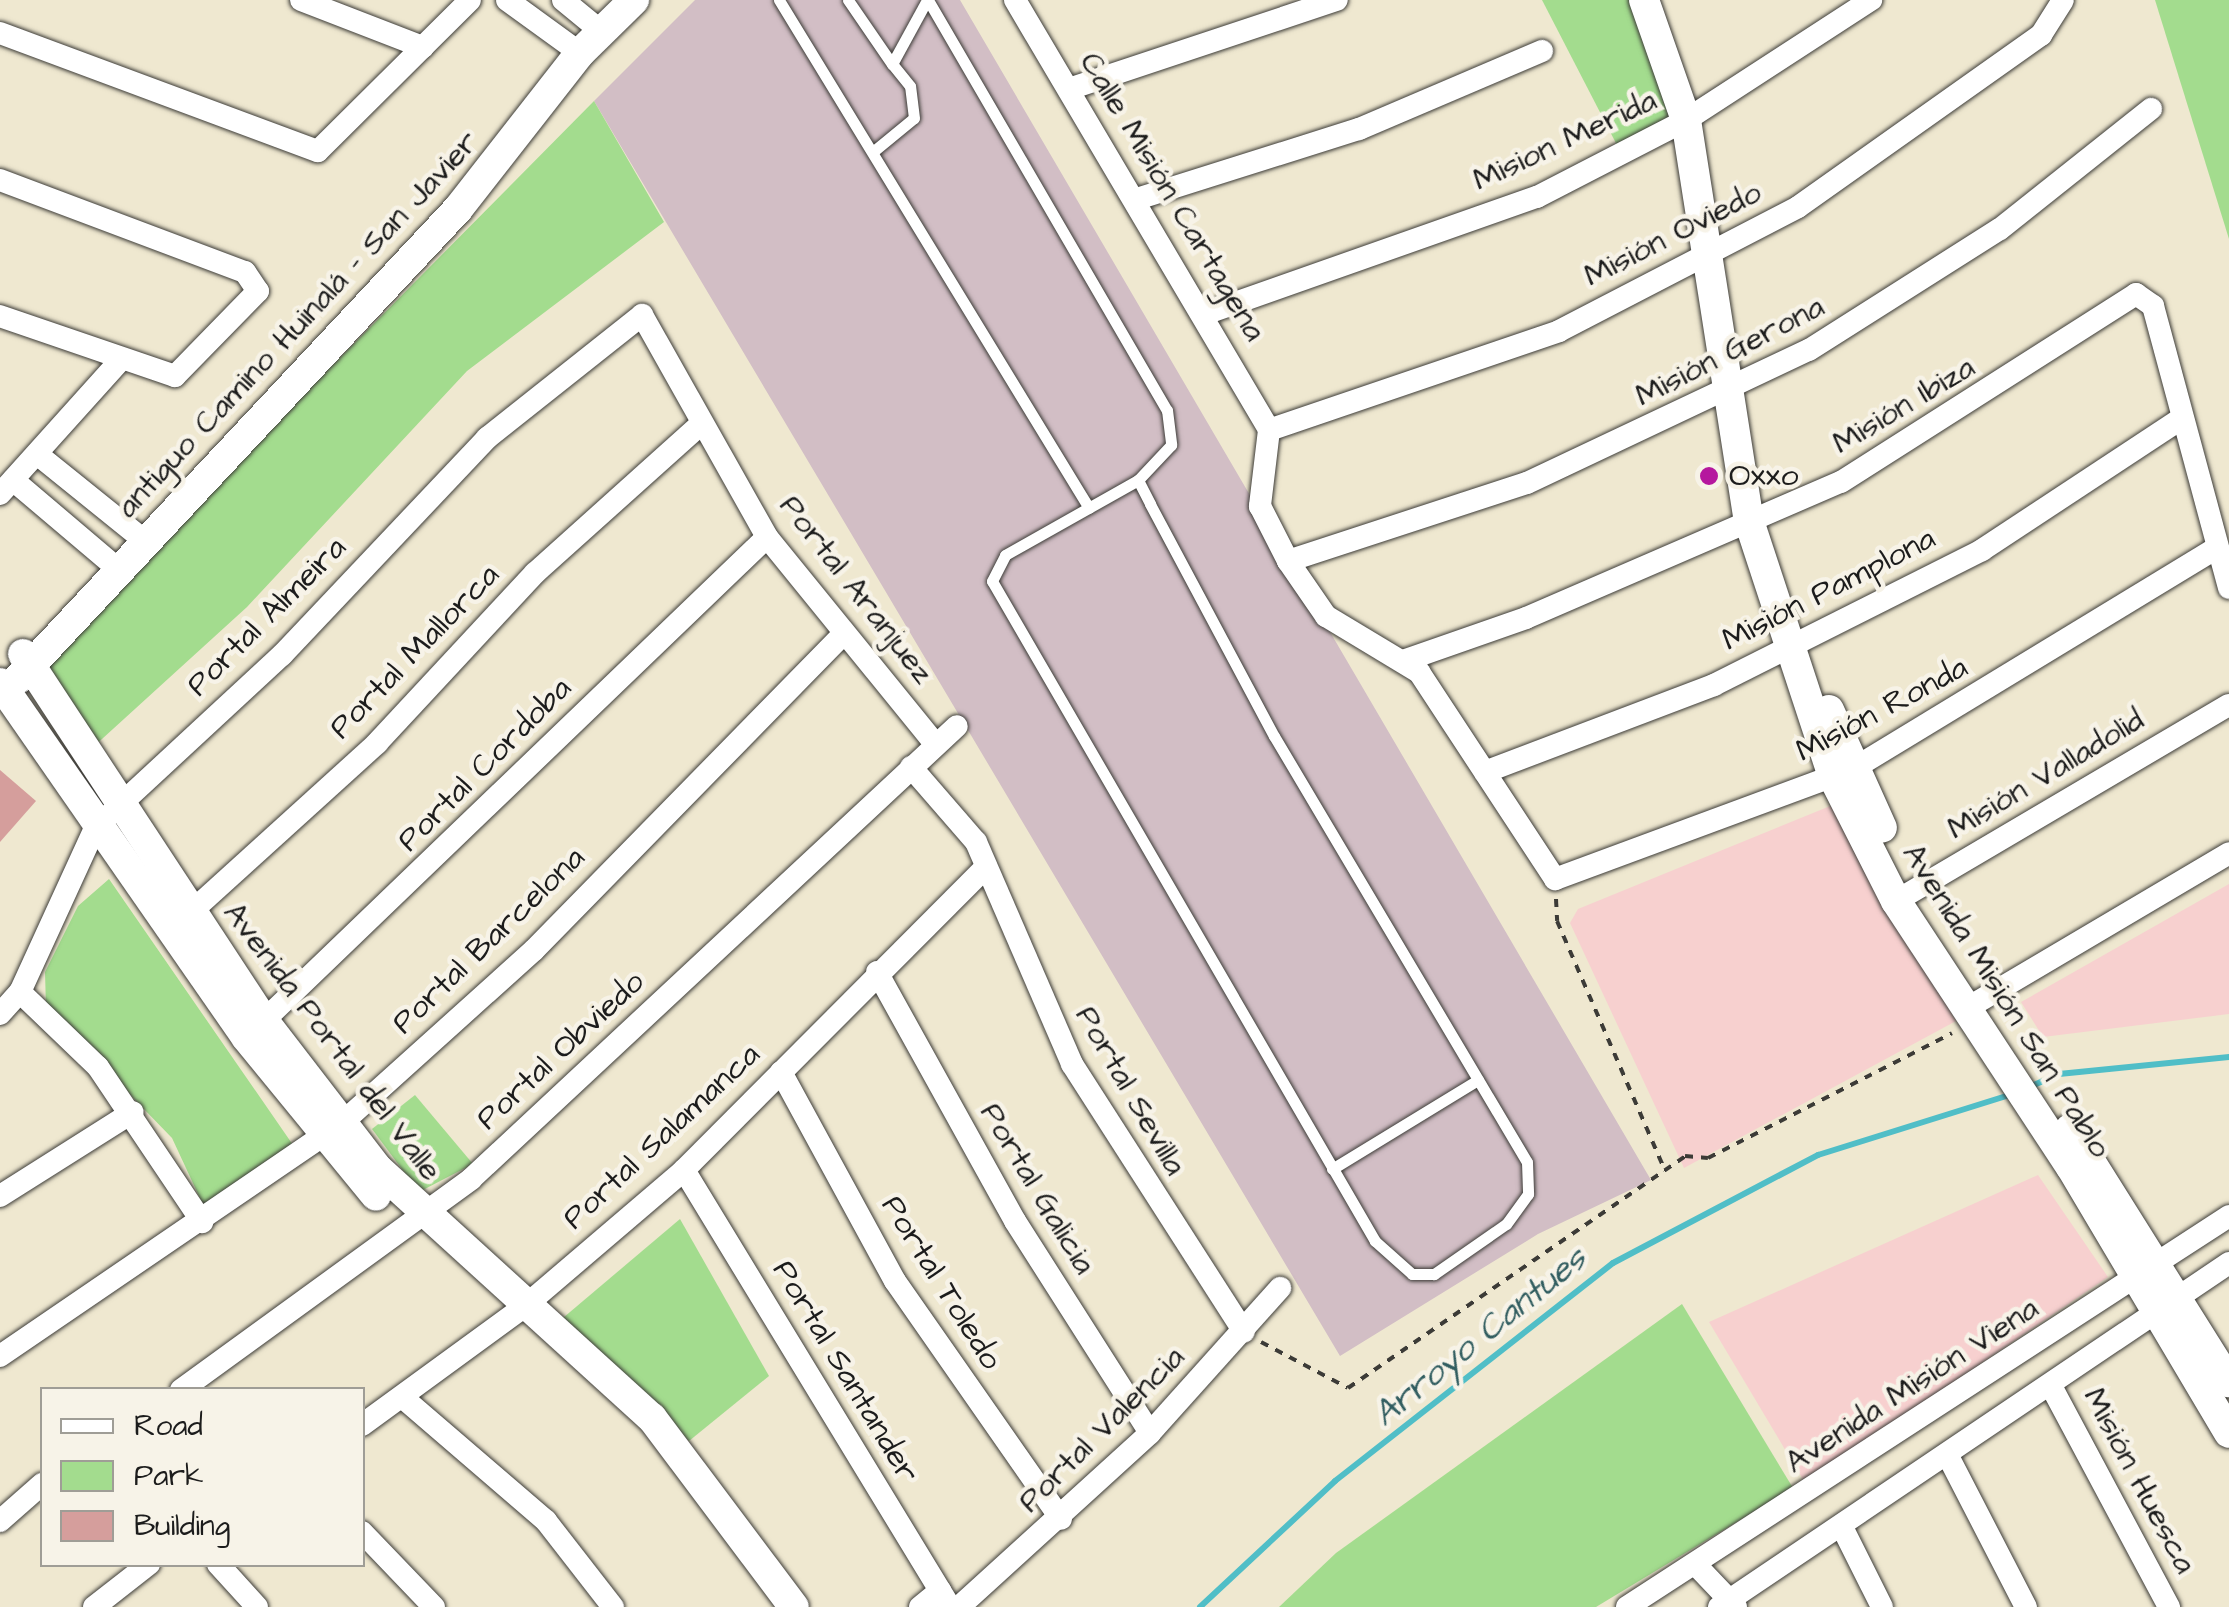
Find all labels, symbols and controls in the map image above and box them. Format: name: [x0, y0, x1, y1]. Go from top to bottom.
street label: Calle Misión Cartagena: [1071, 46, 1273, 348]
street label: Mision Merida: [1467, 82, 1663, 200]
street label: antiguo Camino Huinalá - San Javier: [109, 124, 487, 526]
street label: Misión Oviedo: [1578, 174, 1768, 296]
street label: Misión Gerona: [1629, 288, 1831, 416]
street label: Misión Ibiza: [1826, 349, 1982, 463]
place label: Oxxo: [1729, 457, 1799, 495]
marker: Oxxo: [1698, 465, 1720, 487]
street label: Portal Aranjuez: [770, 488, 942, 692]
street label: Misión Pamplona: [1716, 520, 1942, 660]
street label: Portal Almeira: [179, 529, 355, 705]
street label: Portal Mallorca: [322, 557, 508, 747]
street label: Misión Ronda: [1790, 649, 1974, 771]
street label: Portal Cordoba: [390, 670, 580, 860]
street label: Misión Valladolid: [1941, 701, 2151, 849]
street label: Avenida Misión San Pablo: [1894, 837, 2118, 1165]
street label: Portal Barcelona: [385, 839, 593, 1043]
street label: Avenida Portal del Valle: [215, 895, 449, 1189]
street label: Portal Obviedo: [469, 963, 653, 1139]
street label: Portal Sevilla: [1066, 1000, 1194, 1182]
street label: Portal Salamanca: [556, 1036, 768, 1238]
street label: Portal Galicia: [971, 1096, 1103, 1282]
street label: Portal Toledo: [872, 1189, 1010, 1377]
water label: Arroyo Cantues: [1365, 1238, 1595, 1436]
street label: Portal Santander: [764, 1254, 926, 1490]
street label: Avenida Misión Viena: [1778, 1290, 2046, 1482]
street label: Portal Valencia: [1011, 1339, 1193, 1521]
street label: Misión Huesca: [2074, 1382, 2204, 1580]
legend: [40, 1387, 365, 1567]
text: Road: [134, 1405, 203, 1447]
text: Park: [134, 1455, 203, 1497]
text: Building: [134, 1505, 230, 1547]

